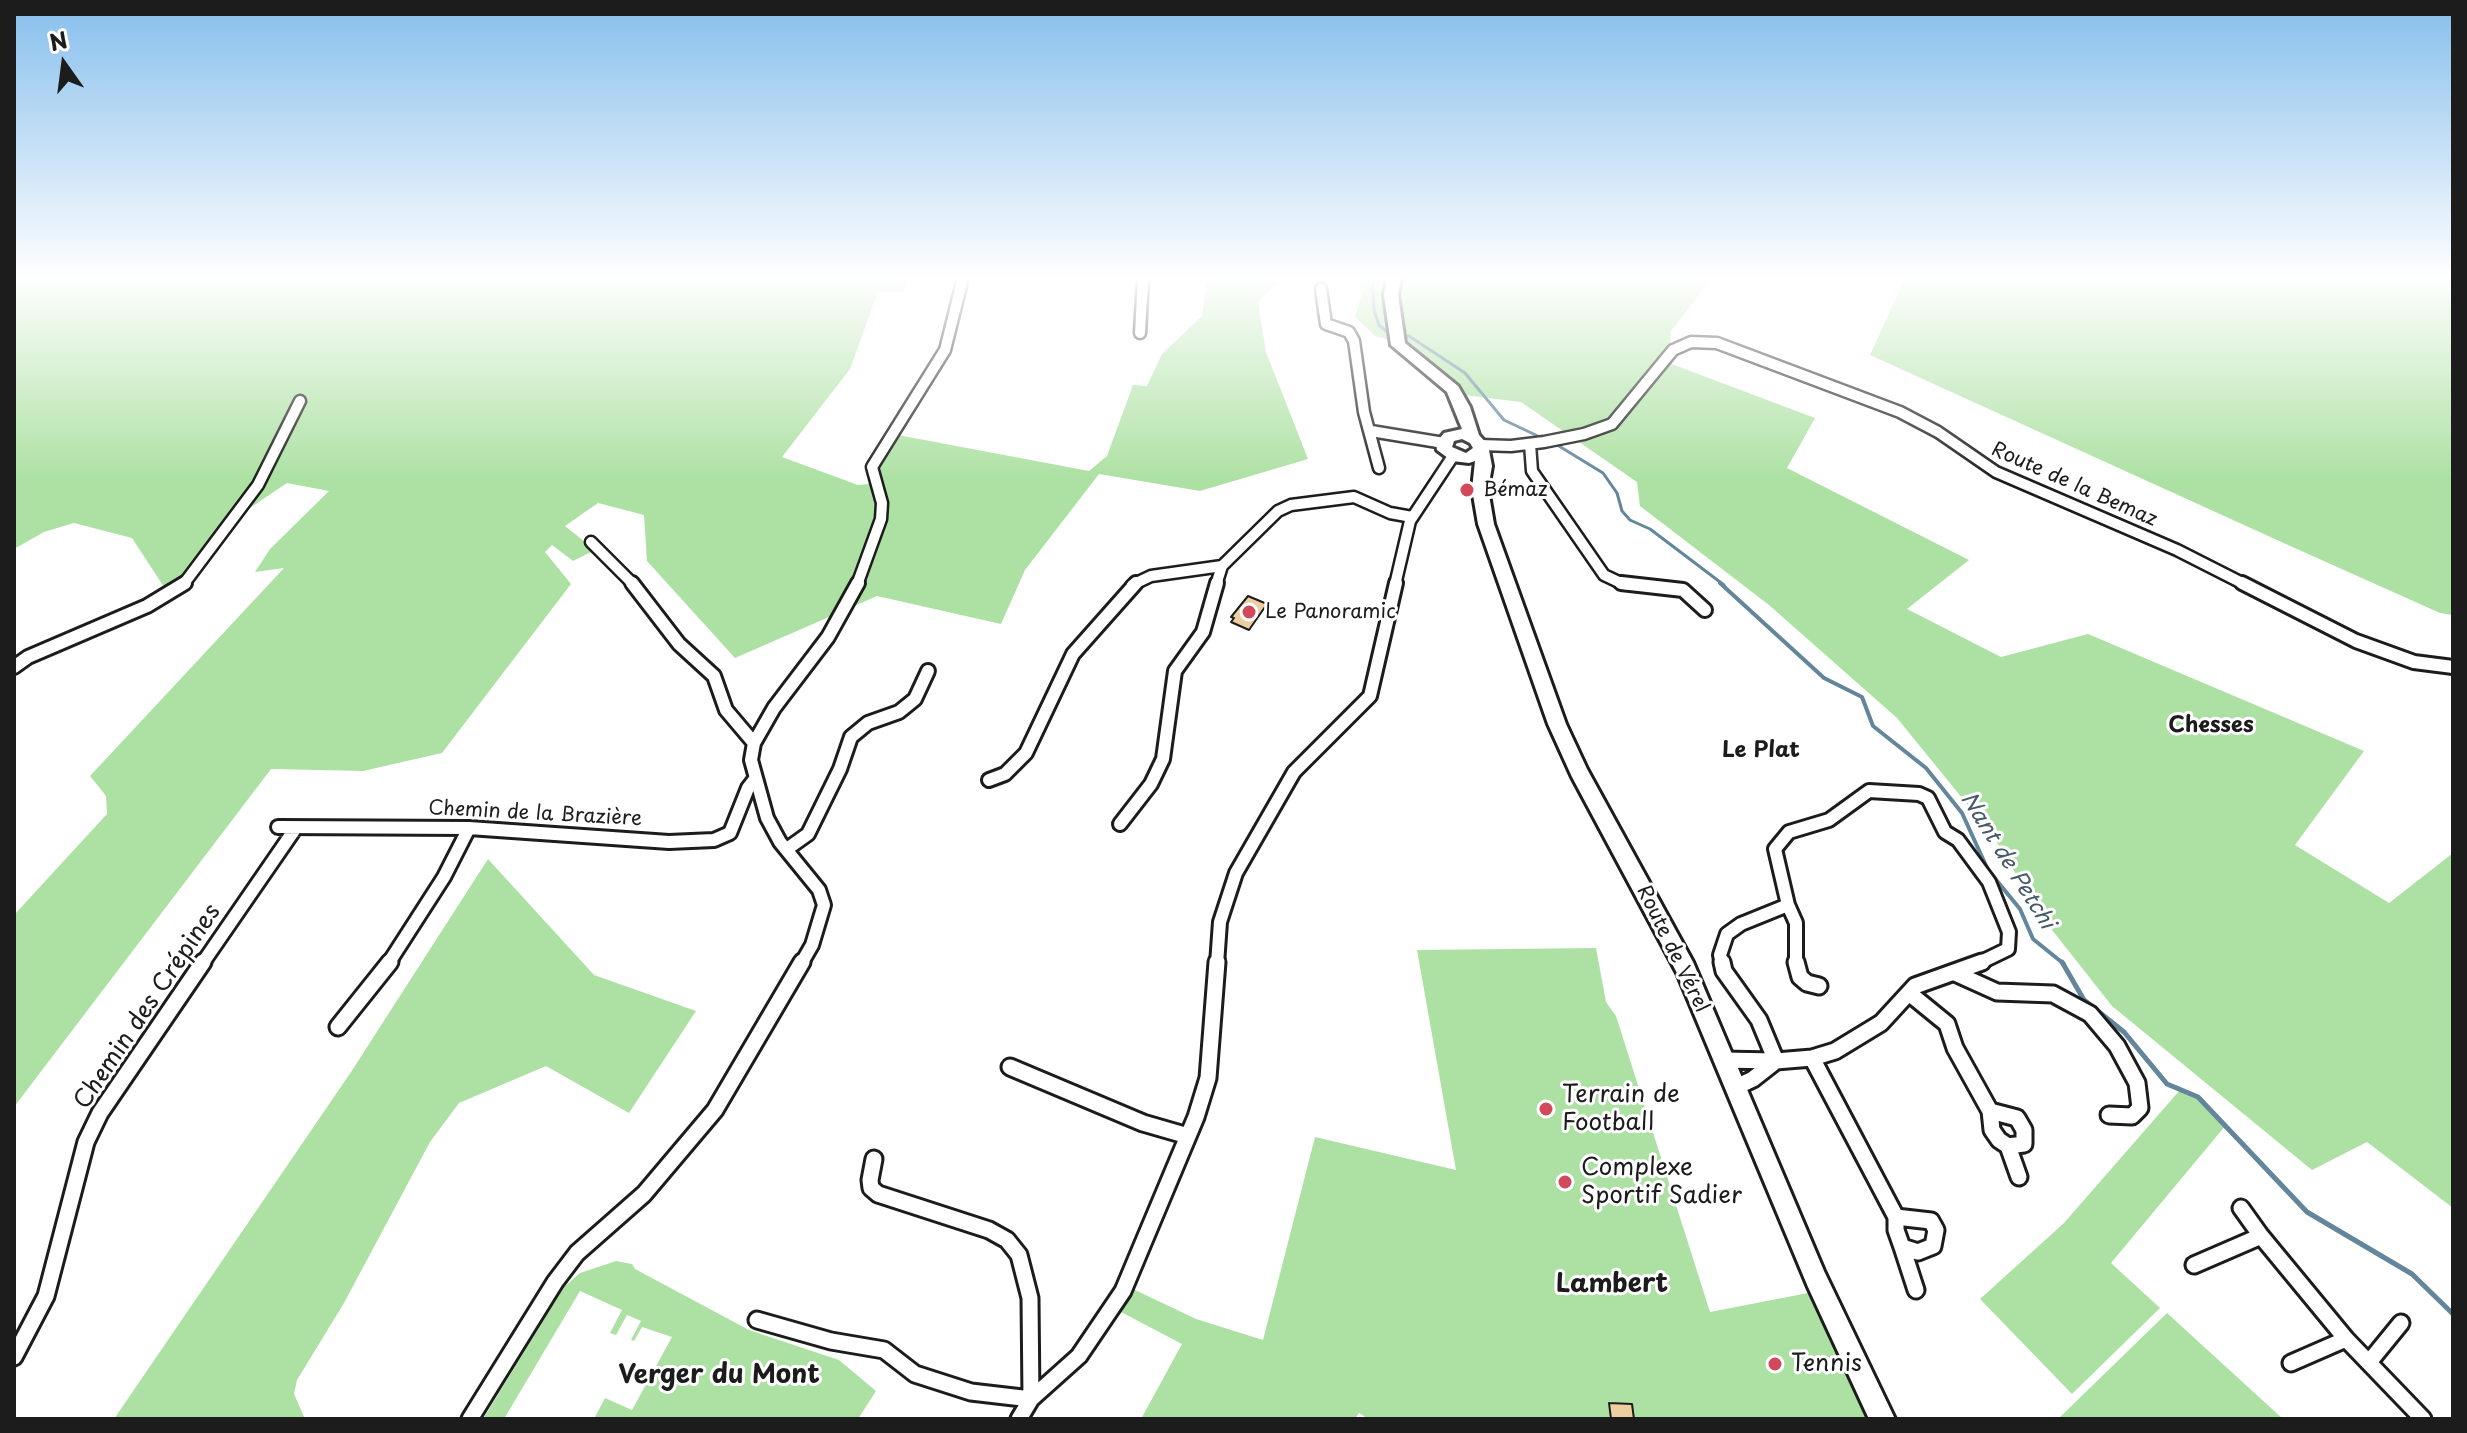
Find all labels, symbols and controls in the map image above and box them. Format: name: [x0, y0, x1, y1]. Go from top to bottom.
text: N: [46, 22, 71, 58]
north arrow: [24, 24, 104, 104]
street label: Route de la Bemaz: [1987, 438, 2161, 532]
place label: Bémaz: [1483, 478, 1547, 502]
marker: Bémaz: [1458, 481, 1476, 499]
place label: Le Panoramic: [1265, 600, 1396, 624]
marker: Le Panoramic: [1240, 603, 1258, 621]
district label: Chesses: [2168, 713, 2254, 739]
district label: Le Plat: [1722, 738, 1800, 764]
water label: Nant de Petchi: [1954, 788, 2060, 934]
street label: Chemin de la Brazière: [428, 796, 642, 832]
street label: Route de Vérel: [1631, 882, 1713, 1016]
street label: Chemin des Crépines: [69, 899, 227, 1115]
place label: Terrain de Football: [1562, 1081, 1680, 1137]
marker: Terrain de Football: [1537, 1100, 1555, 1118]
place label: Complexe Sportif Sadier: [1581, 1154, 1742, 1210]
marker: Complexe Sportif Sadier: [1556, 1173, 1574, 1191]
district label: Lambert: [1556, 1269, 1668, 1301]
place label: Tennis: [1791, 1350, 1862, 1378]
marker: Tennis: [1766, 1355, 1784, 1373]
district label: Verger du Mont: [618, 1360, 820, 1392]

